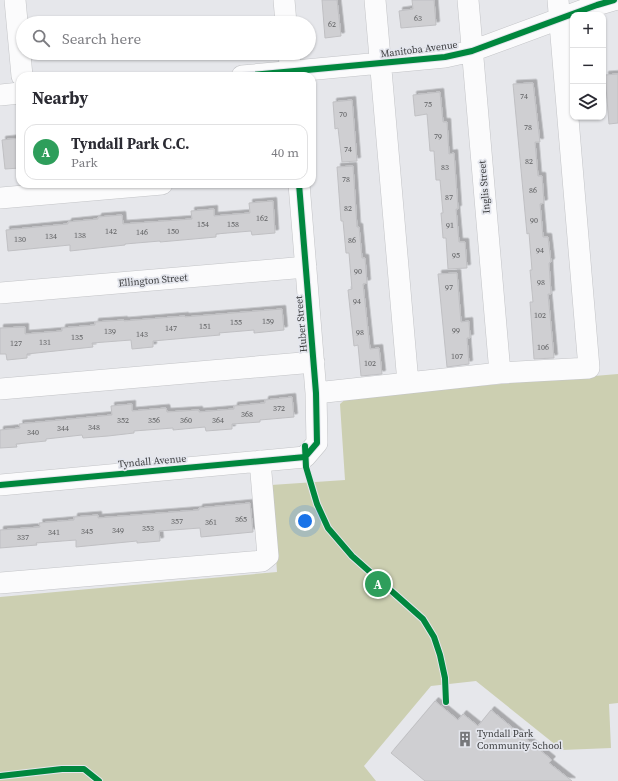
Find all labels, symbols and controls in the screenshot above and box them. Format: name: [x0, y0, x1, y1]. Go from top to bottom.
map controls: [570, 12, 606, 120]
button: +: [570, 12, 606, 48]
house number: 63: [414, 13, 422, 24]
search box: [16, 16, 316, 60]
house number: 62: [328, 19, 336, 30]
icon: search: [30, 27, 52, 49]
text: Search here: [62, 28, 141, 49]
street label: Manitoba Avenue: [380, 38, 458, 60]
button: −: [570, 48, 606, 84]
button: layers: [570, 84, 606, 120]
text: Nearby: [32, 86, 88, 110]
house number: 74: [520, 91, 528, 102]
house number: 75: [424, 99, 432, 110]
house number: 70: [339, 109, 347, 120]
house number: 78: [524, 122, 532, 133]
house number: 79: [434, 131, 442, 142]
text: Tyndall Park C.C.: [71, 133, 189, 154]
text: A: [42, 144, 50, 161]
text: 40 m: [271, 144, 299, 161]
house number: 74: [344, 144, 352, 155]
text: Park: [71, 154, 98, 171]
house number: 82: [525, 156, 533, 167]
street label: Inglis Street: [475, 159, 493, 214]
house number: 83: [441, 162, 449, 173]
house number: 78: [342, 174, 350, 185]
house number: 86: [529, 185, 537, 196]
house number: 87: [445, 192, 453, 203]
house number: 82: [344, 203, 352, 214]
house number: 162: [256, 213, 268, 224]
house number: 90: [530, 215, 538, 226]
house number: 154: [197, 219, 209, 230]
house number: 158: [227, 219, 239, 230]
house number: 91: [446, 220, 454, 231]
house number: 142: [105, 226, 117, 237]
house number: 150: [167, 226, 179, 237]
house number: 146: [136, 227, 148, 238]
house number: 138: [74, 230, 86, 241]
house number: 134: [45, 231, 57, 242]
house number: 130: [14, 234, 26, 245]
house number: 86: [348, 235, 356, 246]
house number: 94: [536, 245, 544, 256]
house number: 95: [452, 250, 460, 261]
house number: 90: [354, 266, 362, 277]
street label: Ellington Street: [118, 270, 189, 289]
house number: 98: [537, 277, 545, 288]
house number: 97: [445, 282, 453, 293]
street label: Huber Street: [292, 294, 310, 353]
house number: 94: [353, 296, 361, 307]
house number: 102: [534, 310, 546, 321]
house number: 159: [262, 316, 274, 327]
house number: 155: [230, 317, 242, 328]
house number: 151: [199, 321, 211, 332]
house number: 147: [165, 323, 177, 334]
house number: 99: [452, 325, 460, 336]
house number: 139: [104, 326, 116, 337]
house number: 98: [356, 327, 364, 338]
house number: 143: [136, 329, 148, 340]
house number: 135: [71, 332, 83, 343]
house number: 131: [39, 337, 51, 348]
house number: 127: [10, 338, 22, 349]
house number: 106: [537, 342, 549, 353]
house number: 107: [451, 351, 463, 362]
house number: 102: [364, 358, 376, 369]
house number: 372: [273, 403, 285, 414]
house number: 368: [241, 409, 253, 420]
house number: 352: [117, 415, 129, 426]
house number: 356: [148, 415, 160, 426]
house number: 360: [180, 415, 192, 426]
house number: 364: [212, 415, 224, 426]
house number: 348: [88, 422, 100, 433]
house number: 344: [57, 423, 69, 434]
house number: 340: [27, 427, 39, 438]
street label: Tyndall Avenue: [117, 452, 187, 470]
your location: [295, 511, 315, 531]
house number: 365: [235, 514, 247, 525]
house number: 357: [171, 516, 183, 527]
house number: 361: [205, 517, 217, 528]
house number: 353: [142, 523, 154, 534]
house number: 349: [112, 525, 124, 536]
house number: 345: [81, 526, 93, 537]
house number: 341: [48, 527, 60, 538]
house number: 337: [17, 532, 29, 543]
pin: A: [365, 569, 391, 599]
place label: Tyndall Park Community School: [477, 727, 562, 752]
building icon: Tyndall Park Community School: [456, 730, 474, 748]

